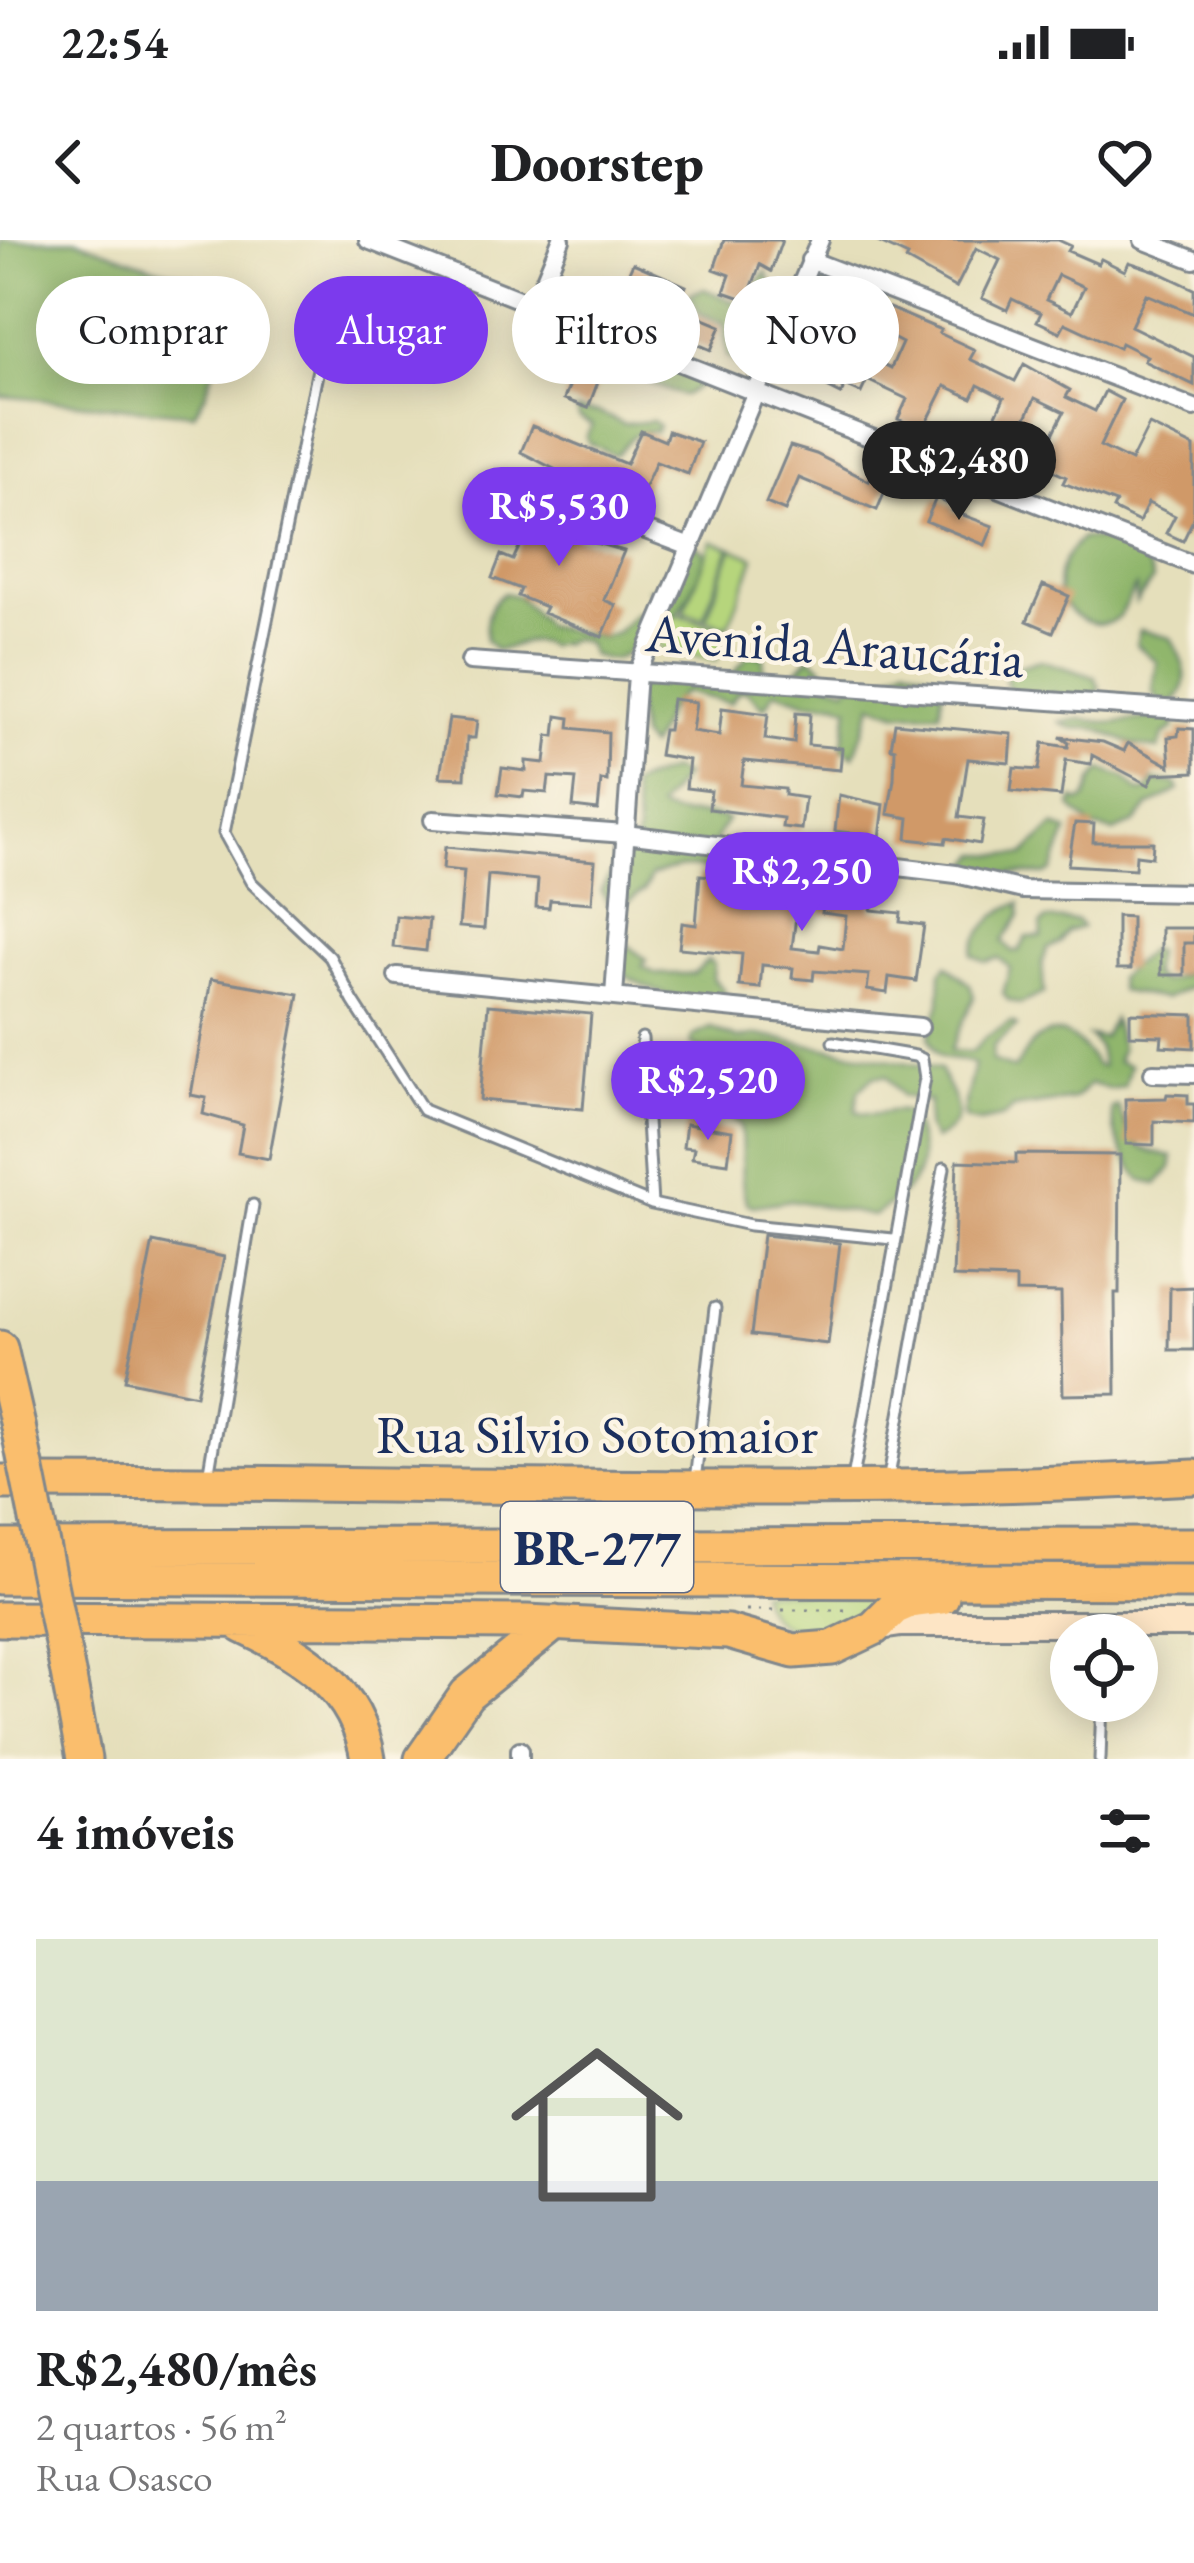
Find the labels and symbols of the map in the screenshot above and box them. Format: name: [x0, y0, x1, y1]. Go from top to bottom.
pin: R$2,480: [848, 421, 1070, 523]
pin: R$5,530: [448, 467, 670, 569]
street label: Avenida Araucária: [642, 597, 1027, 693]
pin: R$2,250: [691, 832, 913, 934]
pin: R$2,520: [597, 1041, 819, 1143]
street label: Rua Silvio Sotomaior: [376, 1399, 818, 1469]
road number: BR-277: [501, 1502, 693, 1592]

